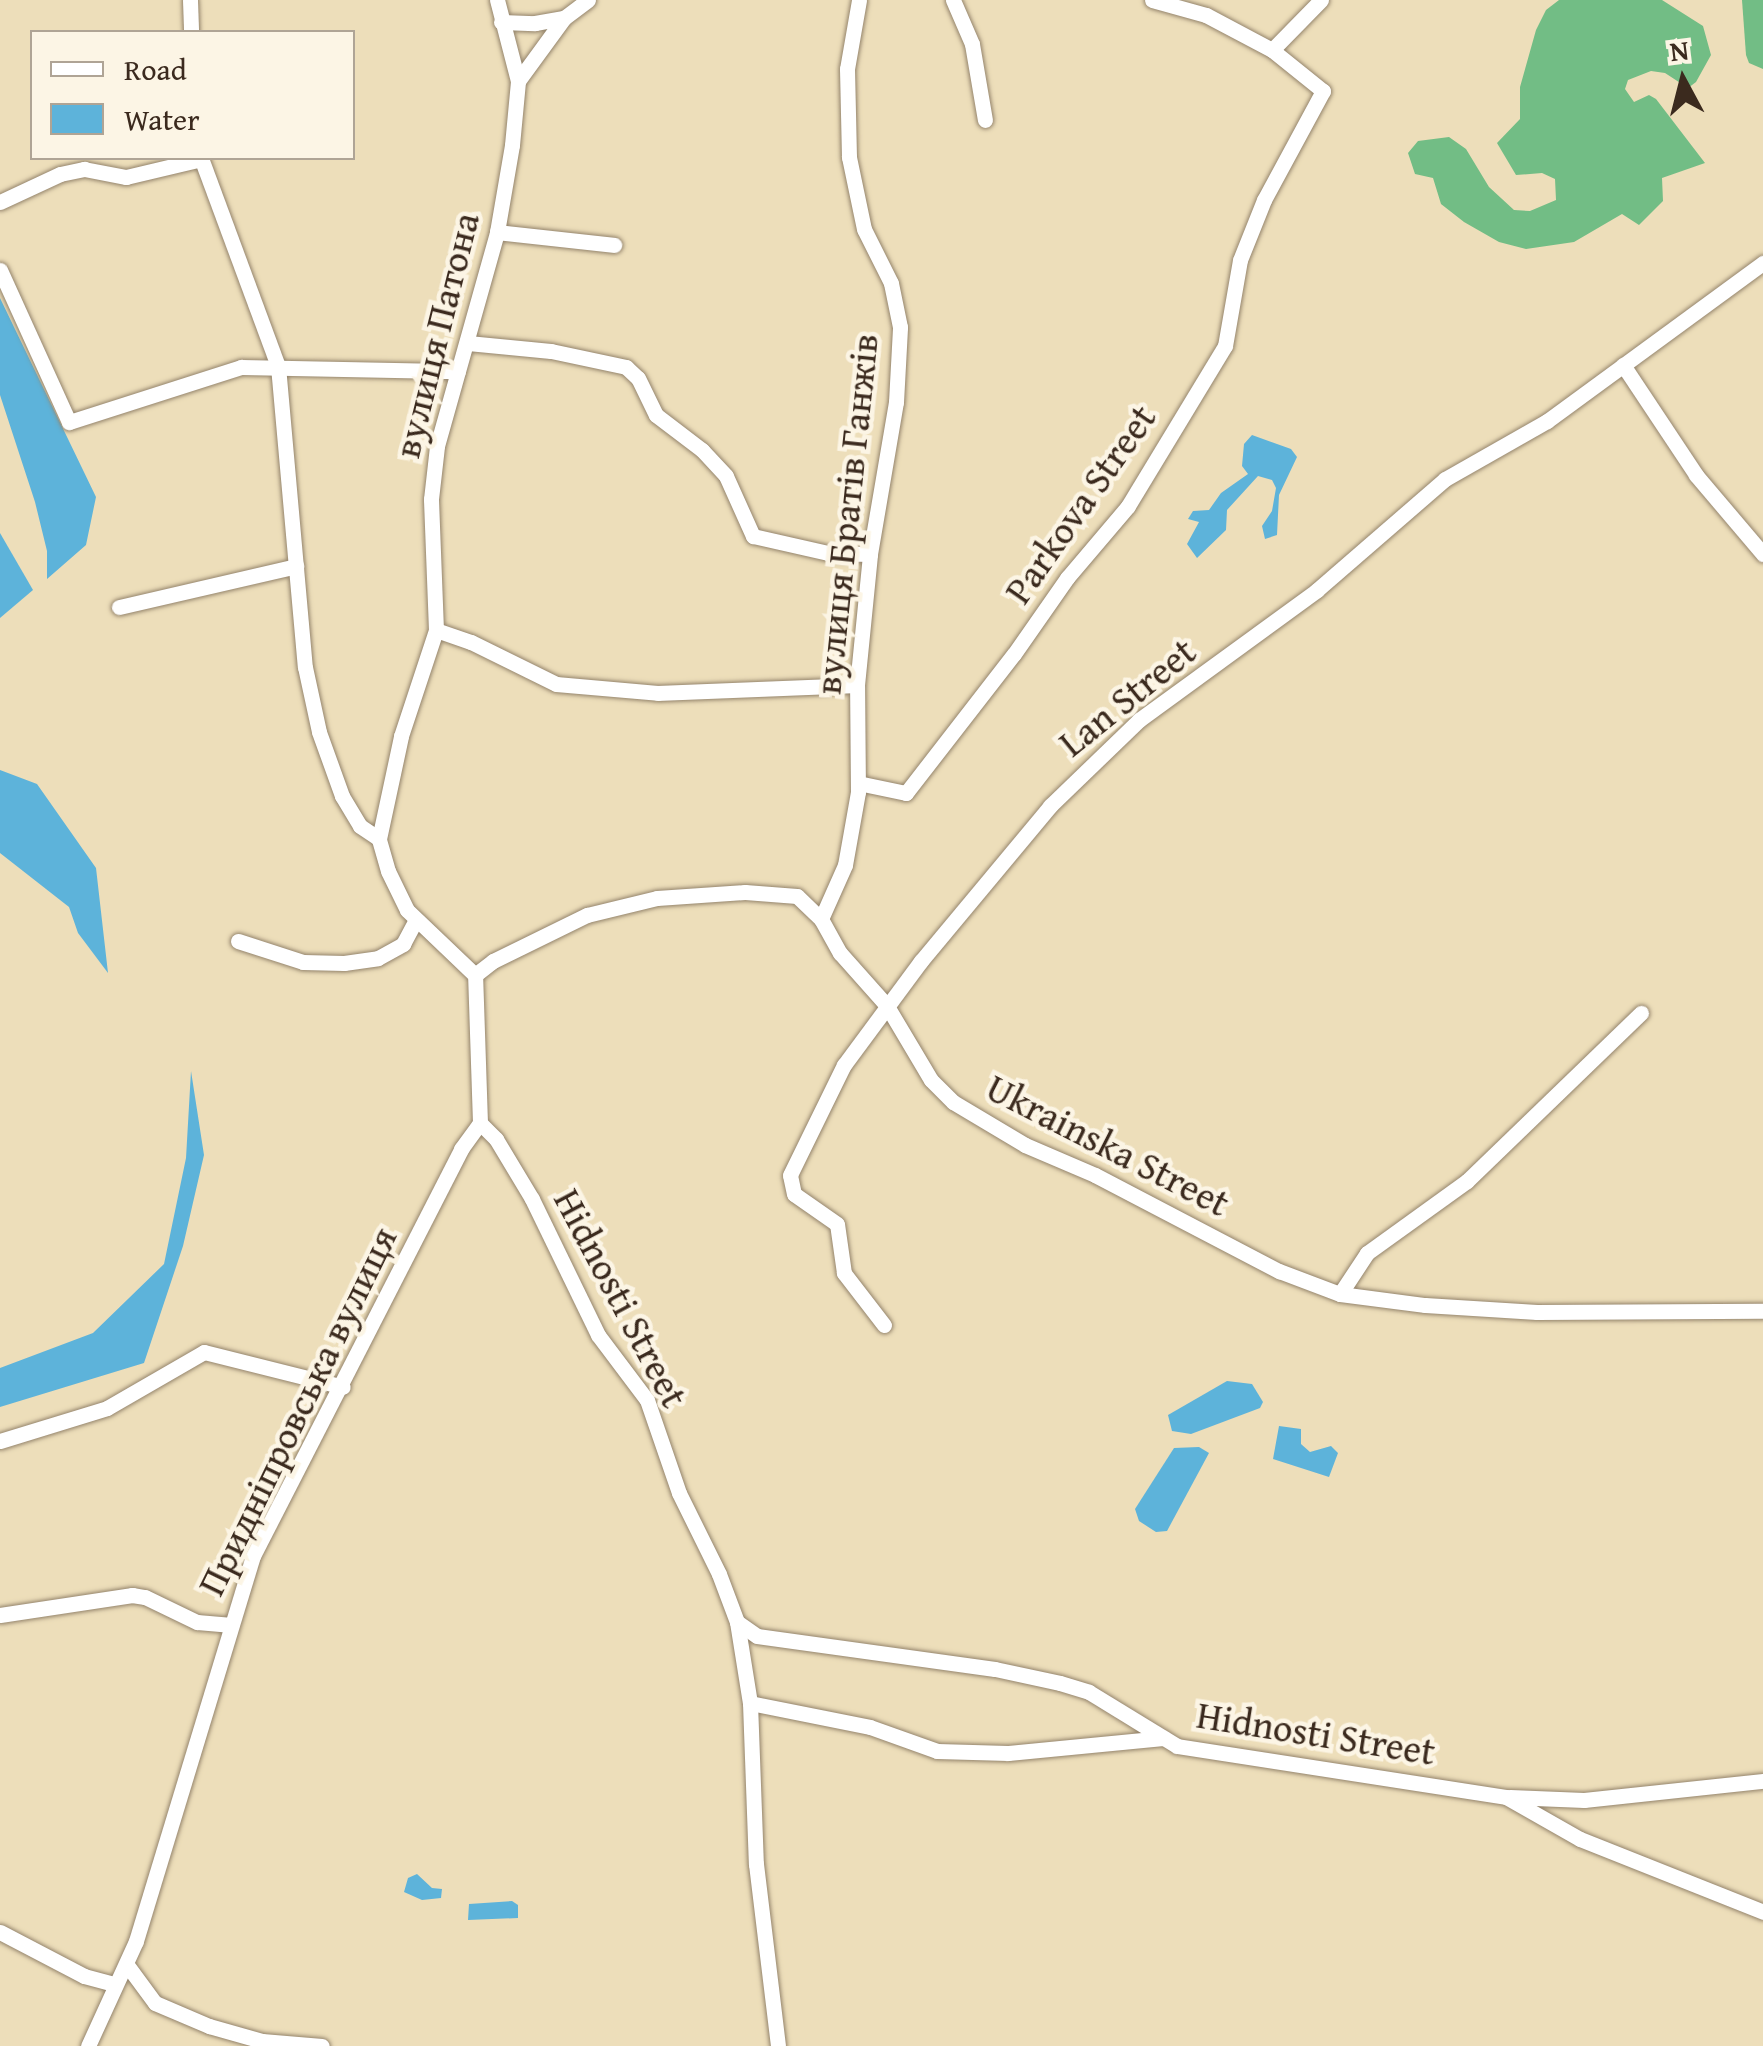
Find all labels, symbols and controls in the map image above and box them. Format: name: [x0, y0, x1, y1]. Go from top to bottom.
text: N: [1667, 28, 1691, 71]
legend: [30, 30, 355, 160]
north arrow: [1633, 30, 1733, 130]
text: Road: [124, 47, 187, 91]
text: Water: [124, 97, 200, 141]
street label: вулиця Патона: [384, 208, 488, 462]
street label: вулиця Братів Ганжів: [804, 331, 888, 697]
street label: Parkova Street: [995, 396, 1165, 612]
street label: Lan Street: [1050, 628, 1204, 766]
street label: Ukrainska Street: [979, 1064, 1237, 1226]
street label: Hidnosti Street: [544, 1181, 698, 1415]
street label: Придніпровська вулиця: [188, 1219, 406, 1603]
street label: Hidnosti Street: [1194, 1692, 1438, 1774]

